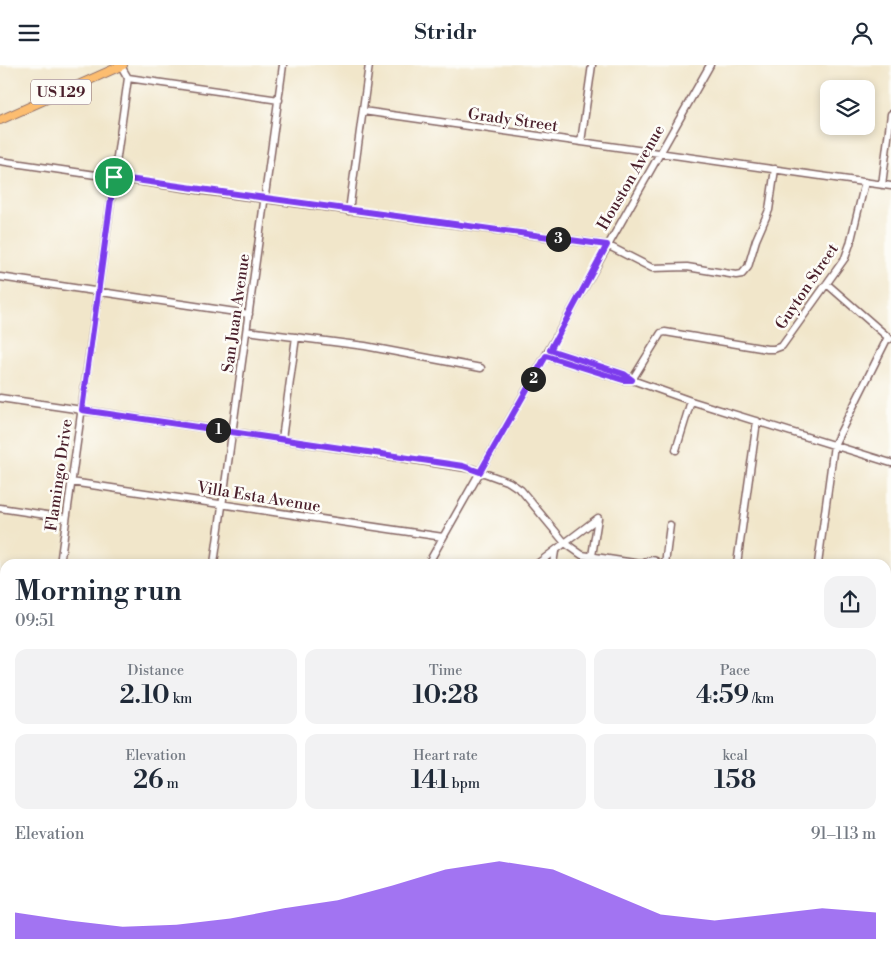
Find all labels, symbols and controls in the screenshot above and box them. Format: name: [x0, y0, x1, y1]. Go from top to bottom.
icon: menu: [15, 19, 43, 47]
text: Stridr: [414, 19, 477, 46]
icon: person: [848, 19, 876, 47]
road number: US 129: [31, 80, 91, 105]
map controls: [820, 80, 875, 135]
button: layers: [820, 80, 875, 135]
street label: Grady Street: [467, 104, 559, 136]
street label: Houston Avenue: [593, 121, 669, 234]
pin: [93, 156, 135, 198]
icon: arrive: [100, 163, 128, 191]
pin: 3: [546, 227, 570, 251]
text: 3: [554, 230, 563, 248]
street label: Guyton Street: [771, 239, 843, 333]
street label: San Juan Avenue: [218, 252, 254, 374]
pin: 2: [520, 367, 546, 391]
text: 2: [529, 370, 538, 388]
pin: 1: [206, 417, 230, 443]
street label: Flamingo Drive: [41, 418, 77, 533]
text: 1: [215, 421, 222, 439]
street label: Villa Esta Avenue: [195, 477, 322, 517]
text: Morning run: [15, 574, 182, 609]
button: share: [824, 576, 876, 628]
text: 09:51: [15, 611, 55, 631]
text: Distance: [128, 662, 184, 680]
text: Time: [429, 662, 462, 680]
text: Pace: [720, 662, 750, 680]
text: 2.10: [119, 680, 170, 711]
text: 10:28: [413, 680, 478, 711]
text: 4:59: [696, 680, 749, 711]
text: km: [170, 690, 192, 708]
text: /km: [749, 690, 774, 708]
text: Elevation: [126, 747, 186, 765]
text: Heart rate: [413, 747, 478, 765]
text: kcal: [722, 747, 748, 765]
text: 26: [133, 765, 164, 796]
text: 141: [411, 765, 449, 796]
text: 158: [714, 765, 756, 796]
text: m: [164, 775, 179, 793]
text: bpm: [449, 775, 480, 793]
text: Elevation: [15, 824, 84, 844]
text: 91–113 m: [811, 824, 876, 844]

